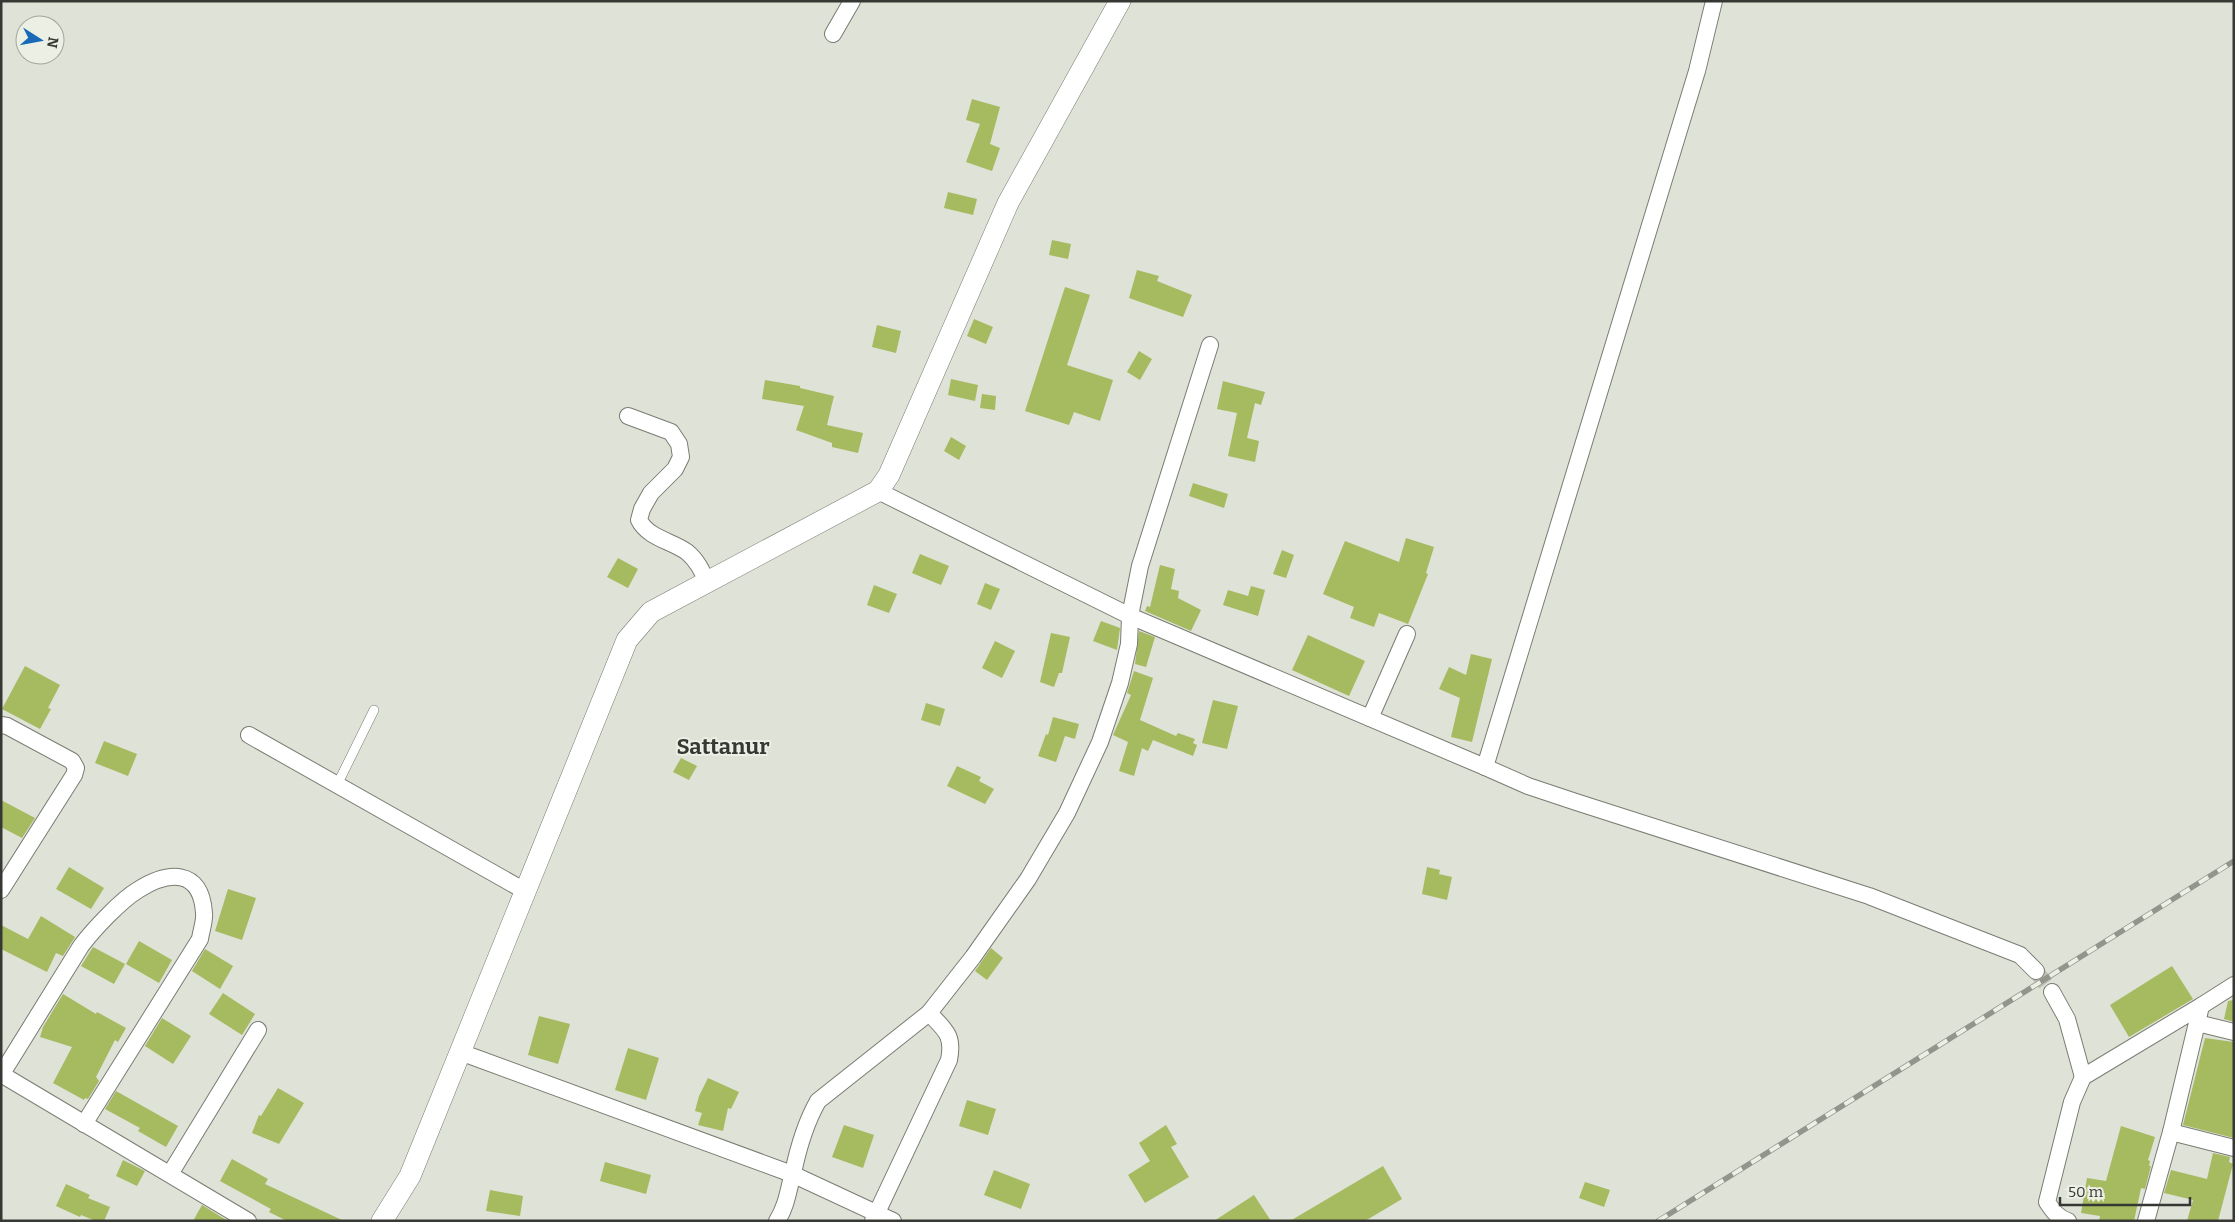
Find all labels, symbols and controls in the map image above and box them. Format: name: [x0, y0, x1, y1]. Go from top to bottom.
north arrow: [15, 15, 65, 65]
text: N: [43, 35, 62, 49]
district label: Sattanur: [676, 733, 770, 760]
scale bar: [2060, 1174, 2190, 1206]
text: 50 m: [2068, 1183, 2104, 1201]

